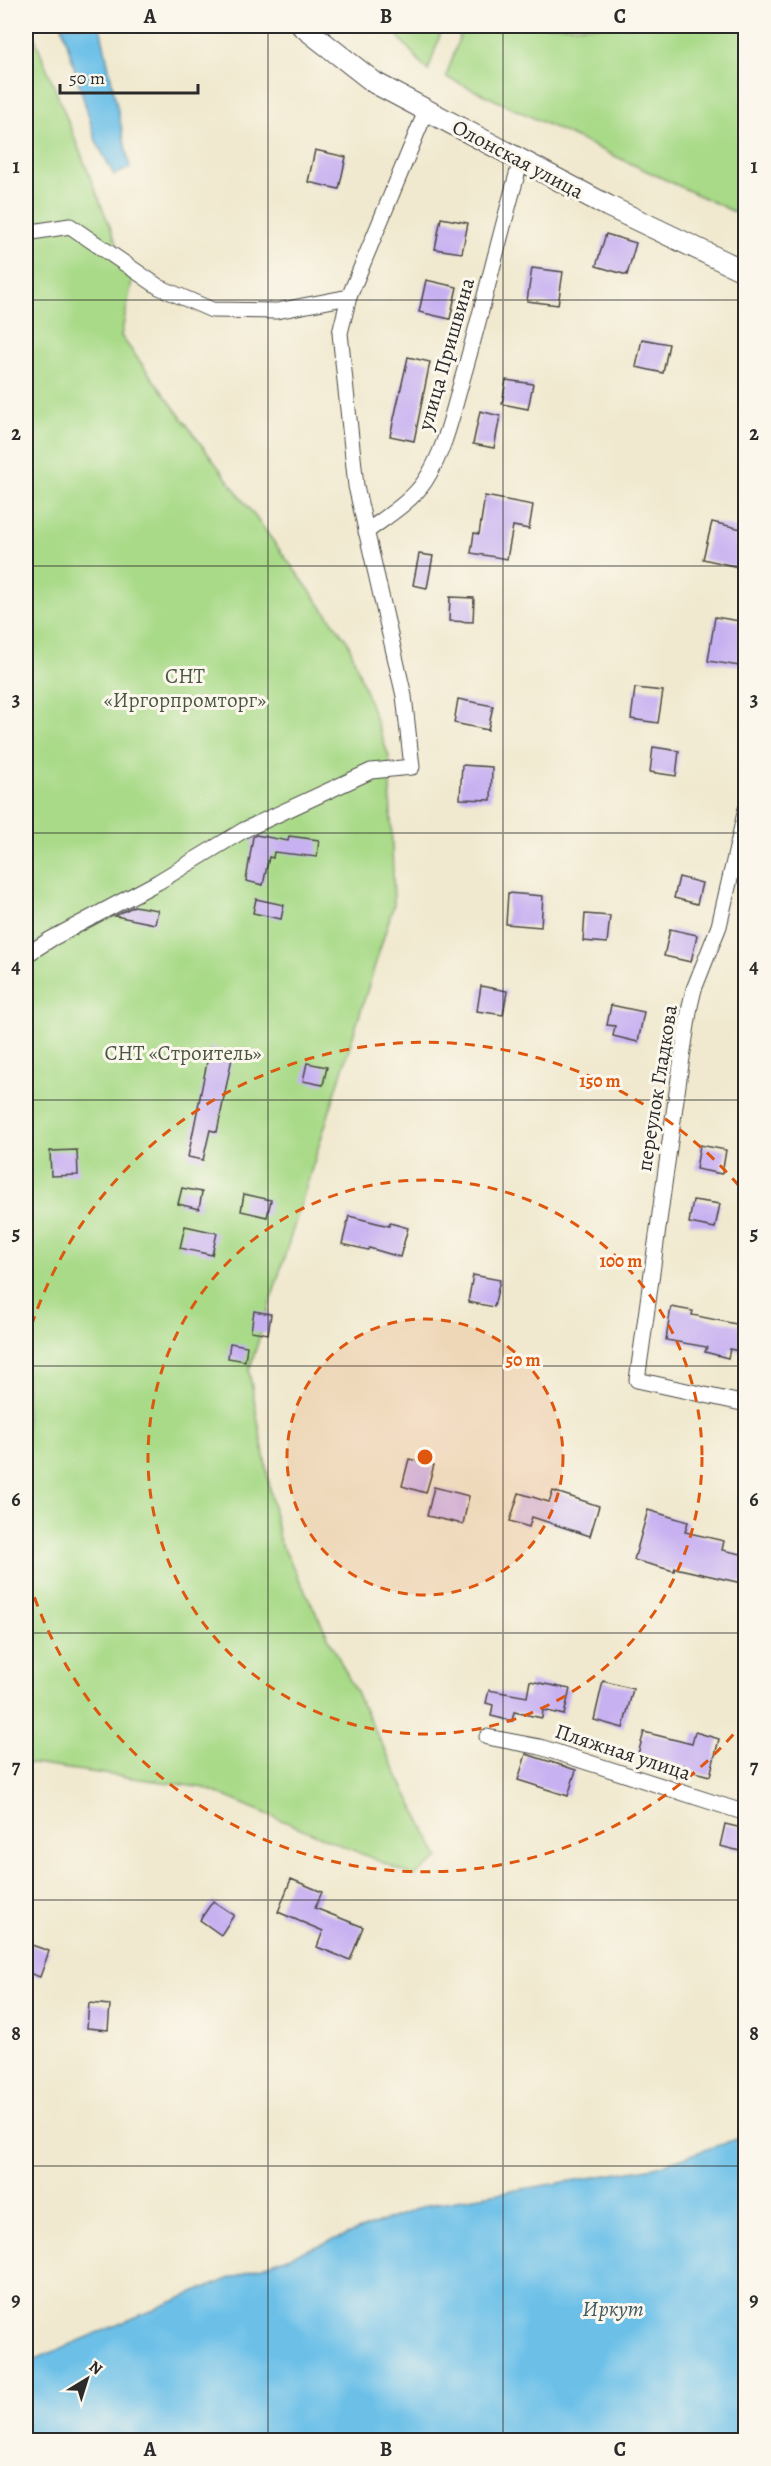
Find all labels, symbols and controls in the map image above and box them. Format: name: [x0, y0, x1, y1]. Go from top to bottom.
text: A: [143, 3, 157, 30]
text: B: [380, 3, 392, 30]
text: C: [614, 3, 626, 30]
scale bar: [60, 57, 198, 95]
text: 50 m: [69, 66, 105, 90]
street label: Олонская улица: [447, 113, 589, 206]
text: 1: [12, 153, 20, 180]
text: 1: [750, 153, 758, 180]
street label: улица Пришвина: [411, 274, 481, 434]
text: 2: [11, 420, 21, 447]
text: 2: [749, 420, 759, 447]
park label: СНТ «Иргорпромторг»: [104, 662, 266, 714]
text: 3: [12, 686, 20, 713]
text: 3: [750, 686, 758, 713]
text: 4: [11, 953, 21, 980]
text: 4: [749, 953, 759, 980]
street label: переулок Гладкова: [630, 1002, 684, 1173]
park label: СНТ «Строитель»: [104, 1039, 262, 1067]
text: 150 m: [579, 1069, 621, 1093]
text: 5: [12, 1220, 20, 1247]
text: 5: [750, 1220, 758, 1247]
text: 100 m: [600, 1249, 642, 1273]
text: 50 m: [506, 1348, 540, 1372]
centre of rings: [415, 1447, 435, 1467]
text: 6: [11, 1486, 21, 1513]
text: 6: [749, 1486, 759, 1513]
street label: Пляжная улица: [552, 1717, 695, 1787]
text: 7: [12, 1753, 21, 1780]
text: 7: [750, 1753, 759, 1780]
text: 8: [11, 2020, 21, 2047]
text: 8: [749, 2020, 759, 2047]
text: 9: [11, 2286, 21, 2313]
text: 9: [749, 2286, 759, 2313]
water label: Иркут: [582, 2294, 644, 2324]
north arrow: [57, 2349, 117, 2409]
text: N: [84, 2356, 107, 2380]
text: A: [143, 2436, 157, 2463]
text: B: [380, 2436, 392, 2463]
text: C: [614, 2436, 626, 2463]

